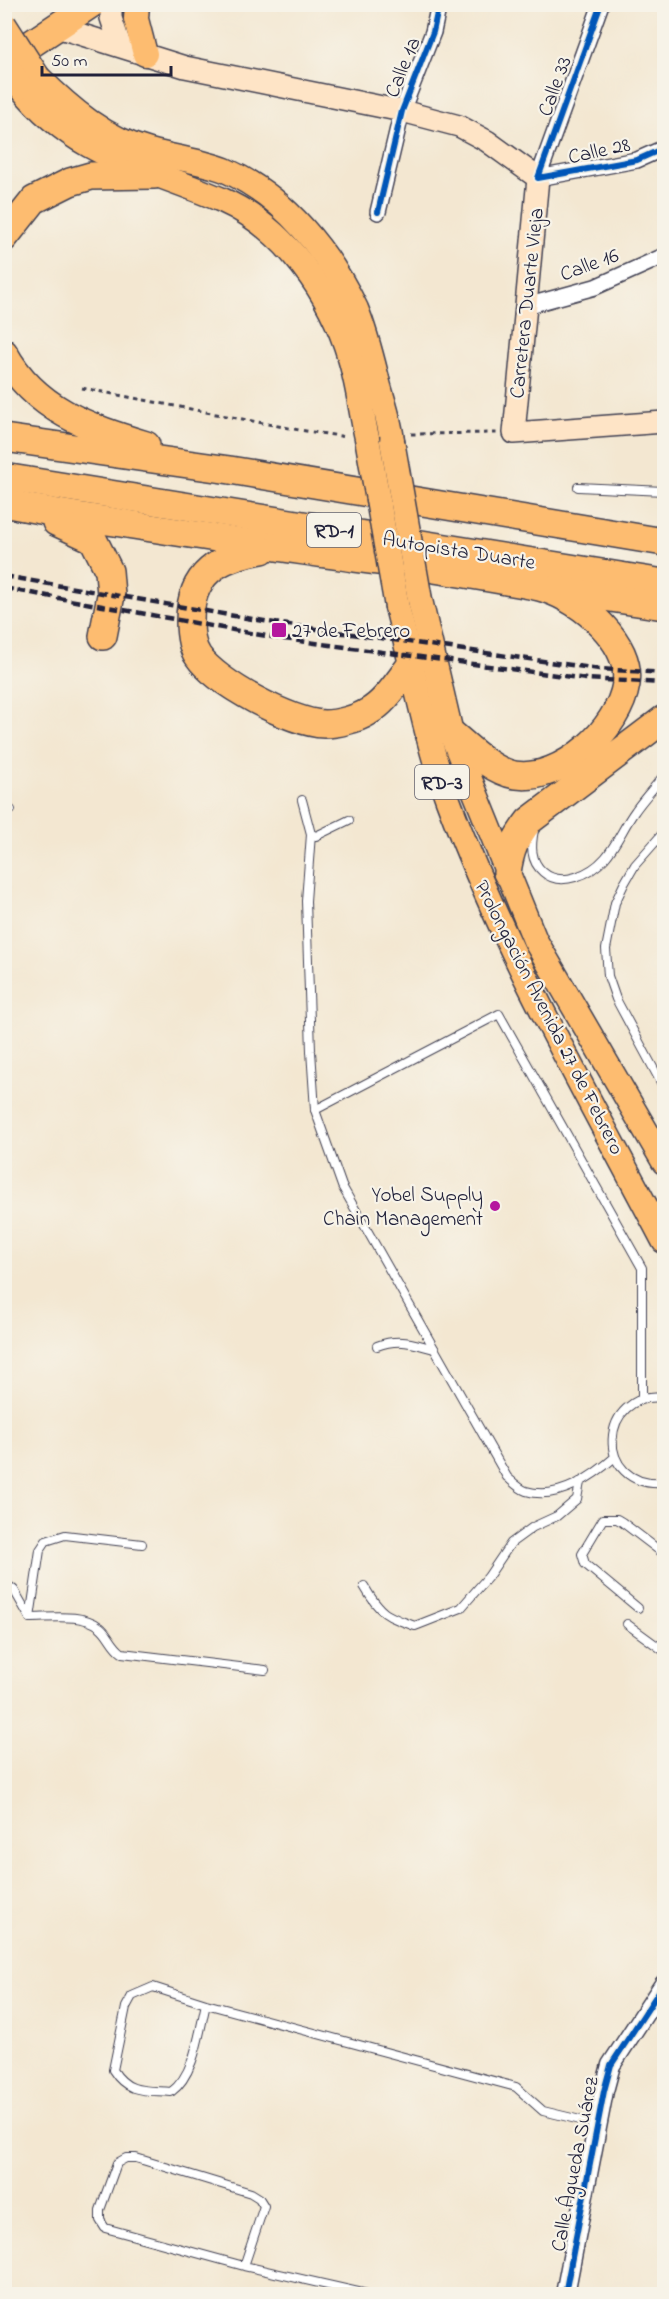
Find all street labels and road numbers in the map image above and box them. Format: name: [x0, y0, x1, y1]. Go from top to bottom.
street label: Calle 1a: [378, 33, 429, 102]
street label: Calle 33: [531, 52, 581, 121]
street label: Calle 28: [566, 131, 633, 173]
street label: Carretera Duarte Vieja: [503, 206, 553, 400]
street label: Calle 16: [556, 241, 623, 290]
road number: RD-1: [307, 513, 361, 547]
street label: Autopista Duarte: [380, 525, 538, 579]
road number: RD-3: [415, 765, 469, 799]
street label: Prolongación Avenida 27 de Febrero: [464, 875, 631, 1161]
street label: Calle Águeda Suárez: [543, 2074, 610, 2255]

